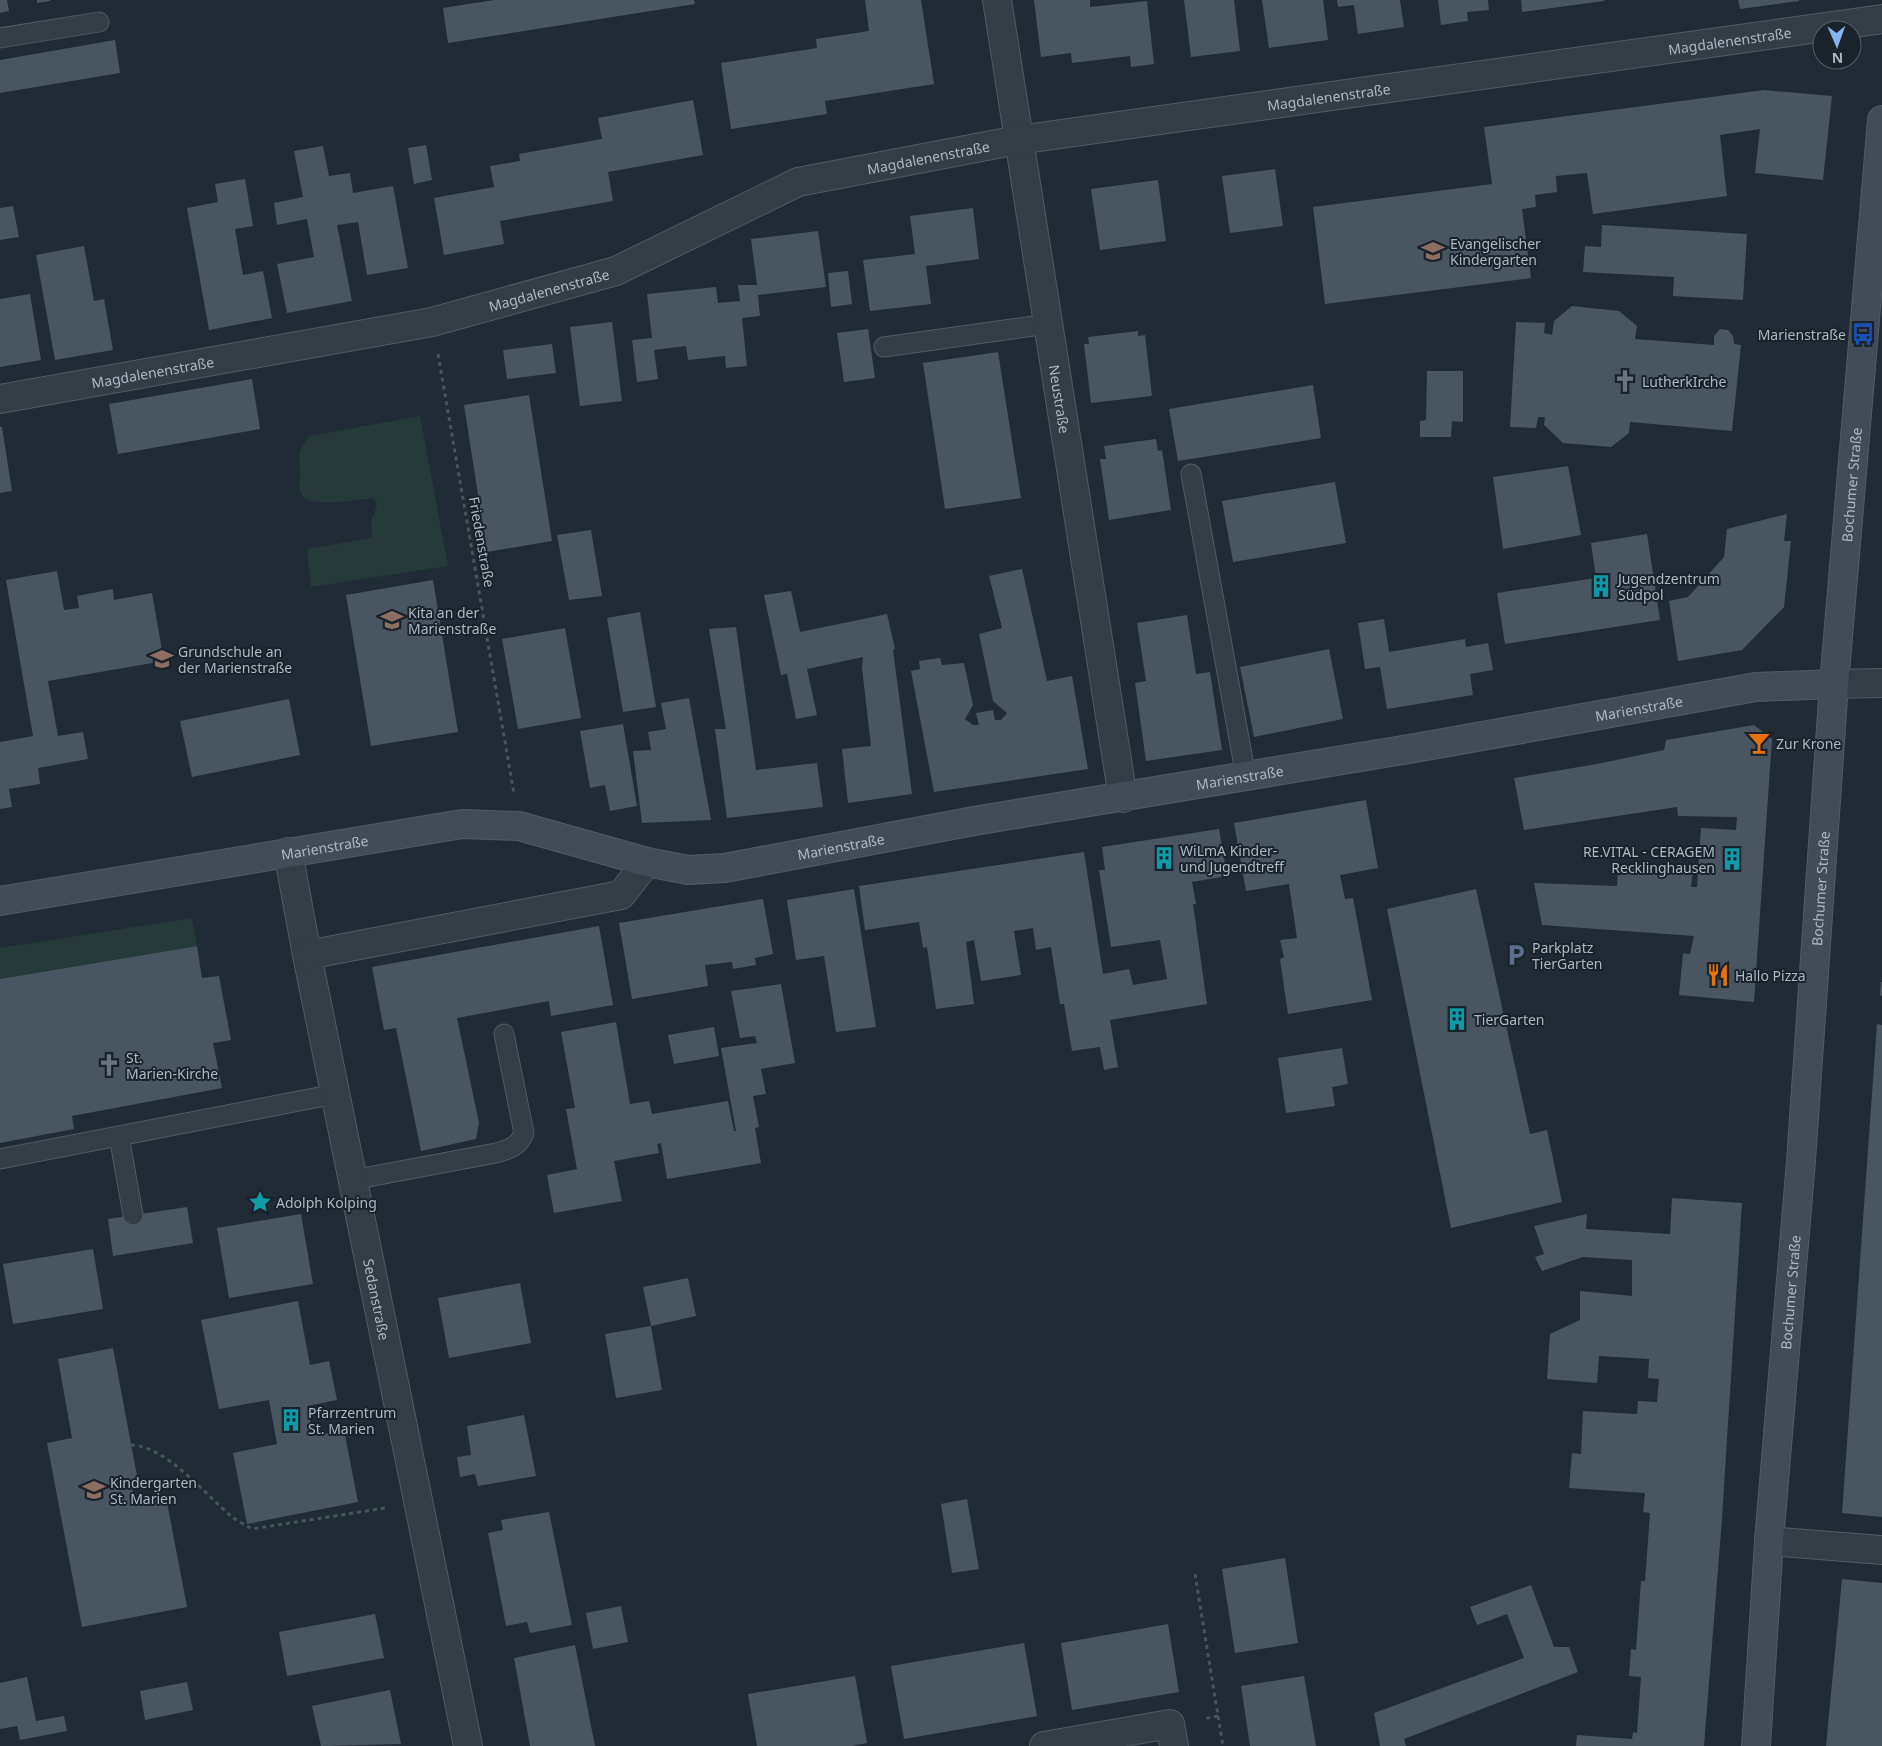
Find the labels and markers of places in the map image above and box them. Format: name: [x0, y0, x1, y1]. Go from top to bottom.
place label: Evangelischer Kindergarten: [1450, 234, 1541, 269]
school or university icon: Evangelischer Kindergarten: [1420, 238, 1446, 264]
bus stop icon: Marienstraße: [1850, 321, 1876, 347]
place label: Marienstraße: [1758, 325, 1846, 344]
church icon: LutherkIrche: [1612, 368, 1638, 394]
place label: LutherkIrche: [1642, 372, 1726, 391]
place label: Jugendzentrum Südpol: [1616, 569, 1720, 604]
building icon: Jugendzentrum Südpol: [1588, 573, 1614, 599]
place label: Kita an der Marienstraße: [408, 603, 496, 638]
school or university icon: Kita an der Marienstraße: [379, 607, 405, 633]
place label: Grundschule an der Marienstraße: [178, 642, 292, 677]
school or university icon: Grundschule an der Marienstraße: [149, 646, 175, 672]
bar icon: Zur Krone: [1746, 730, 1772, 756]
place label: Zur Krone: [1776, 734, 1841, 753]
place label: WiLmA Kinder- und Jugendtreff: [1180, 841, 1285, 876]
place label: RE.VITAL - CERAGEM Recklinghausen: [1583, 842, 1715, 877]
building icon: WiLmA Kinder- und Jugendtreff: [1151, 845, 1177, 871]
building icon: RE.VITAL - CERAGEM Recklinghausen: [1719, 846, 1745, 872]
place label: Parkplatz TierGarten: [1532, 938, 1603, 973]
parking icon: Parkplatz TierGarten: [1503, 942, 1529, 968]
restaurant icon: Hallo Pizza: [1705, 962, 1731, 988]
place label: Hallo Pizza: [1735, 966, 1806, 985]
building icon: TierGarten: [1444, 1006, 1470, 1032]
place label: TierGarten: [1474, 1010, 1545, 1029]
place label: St. Marien-Kirche: [126, 1048, 218, 1083]
church icon: St. Marien-Kirche: [96, 1052, 122, 1078]
place icon: Adolph Kolping: [247, 1189, 273, 1215]
place label: Adolph Kolping: [276, 1193, 377, 1212]
place label: Pfarrzentrum St. Marien: [308, 1403, 396, 1438]
building icon: Pfarrzentrum St. Marien: [278, 1407, 304, 1433]
place label: Kindergarten St. Marien: [110, 1473, 197, 1508]
school or university icon: Kindergarten St. Marien: [81, 1477, 107, 1503]

